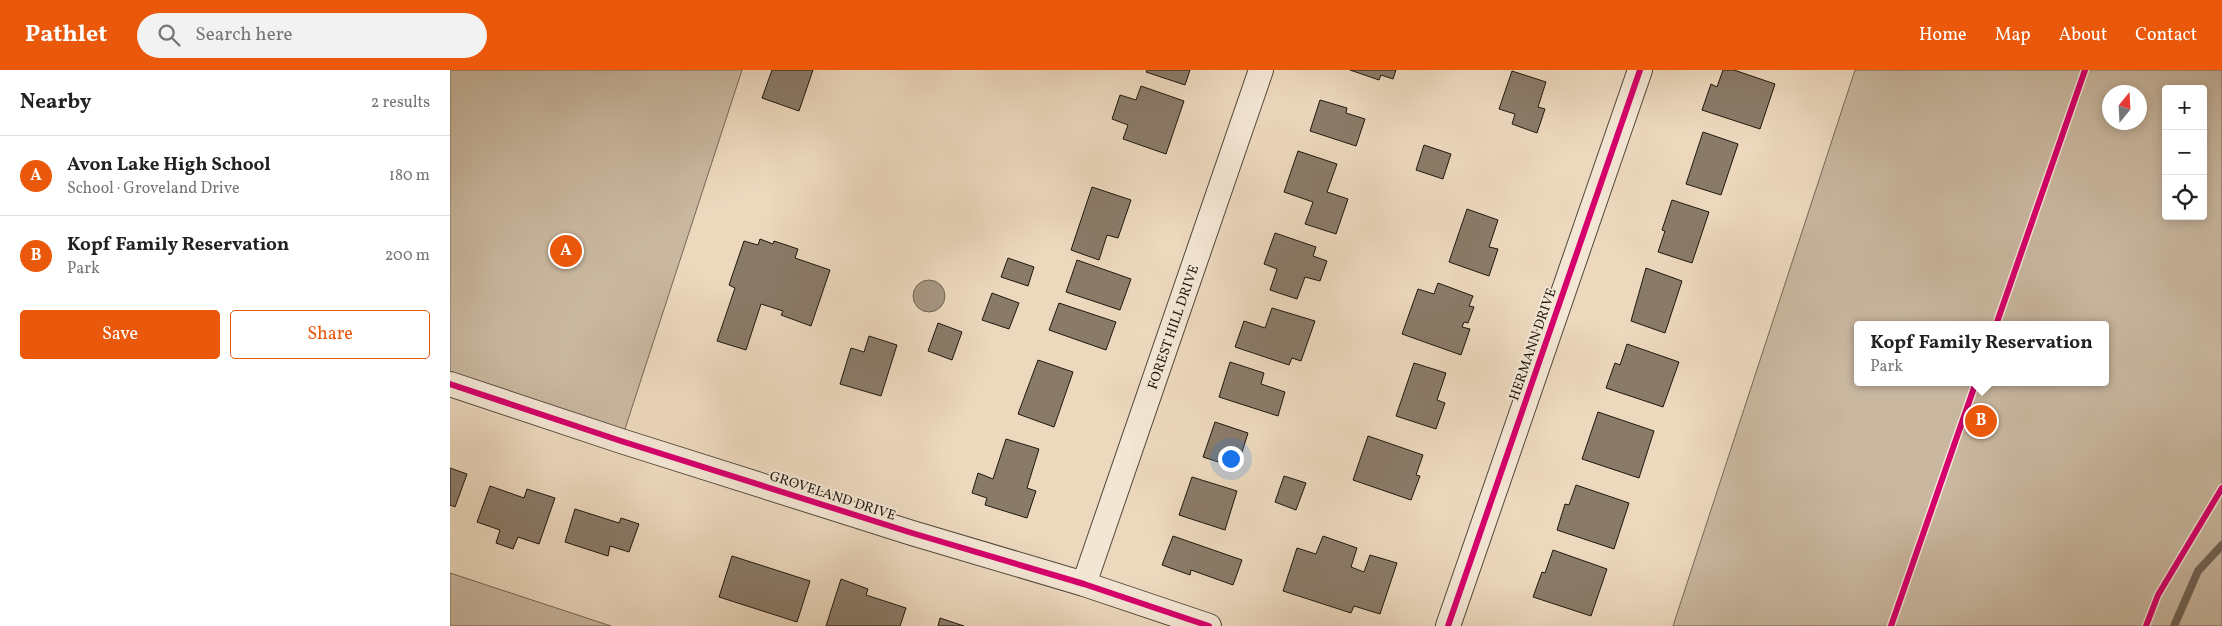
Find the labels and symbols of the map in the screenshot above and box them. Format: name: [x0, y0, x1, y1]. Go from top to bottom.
north arrow: [2102, 85, 2147, 130]
pin: A: [550, 232, 582, 270]
street label: FOREST HILL DRIVE: [1144, 262, 1204, 392]
street label: HERMANN DRIVE: [1505, 286, 1562, 403]
pin: B: [1965, 402, 1997, 440]
your location: [1218, 446, 1244, 472]
street label: GROVELAND DRIVE: [767, 467, 898, 526]

